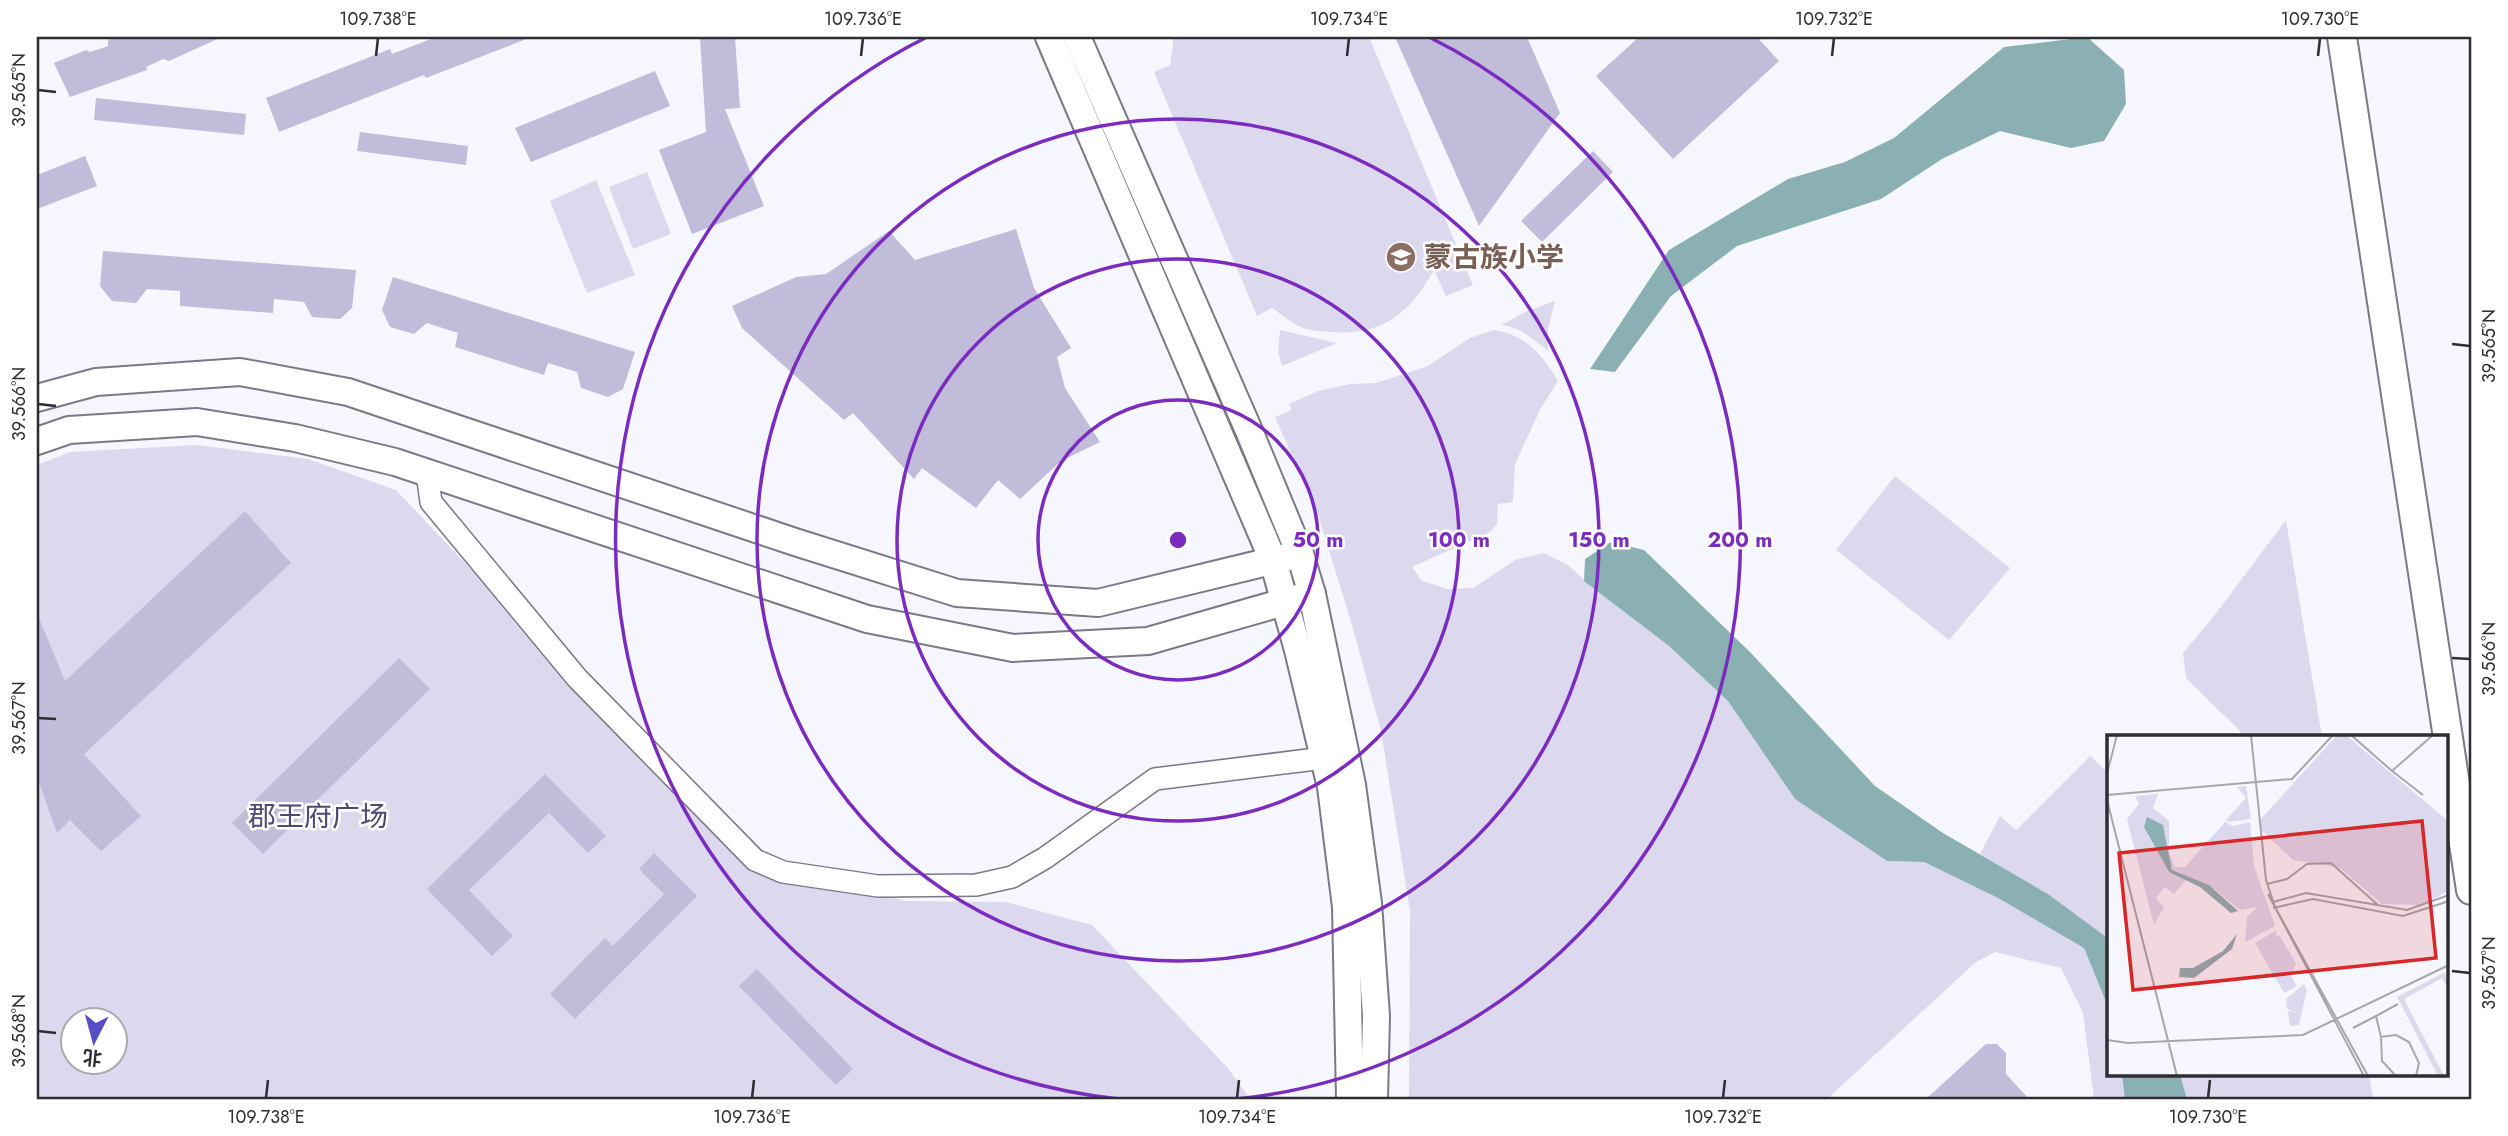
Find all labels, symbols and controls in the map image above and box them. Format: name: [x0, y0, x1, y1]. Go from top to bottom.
text: 109.738°E: [339, 6, 417, 32]
text: 109.736°E: [824, 6, 902, 32]
text: 109.734°E: [1310, 6, 1388, 32]
text: 109.732°E: [1795, 6, 1873, 32]
text: 109.730°E: [2281, 6, 2359, 32]
text: 39.565°N: [6, 53, 32, 127]
place label: 蒙古族小学: [1424, 237, 1564, 278]
school or university icon: 蒙古族小学: [1384, 240, 1418, 274]
text: 39.565°N: [2476, 309, 2502, 383]
text: 39.566°N: [6, 367, 32, 441]
text: 50 m: [1293, 525, 1343, 555]
text: 100 m: [1428, 525, 1490, 555]
text: 150 m: [1568, 525, 1630, 555]
text: 200 m: [1707, 525, 1773, 555]
centre of rings: [1166, 528, 1190, 552]
text: 39.566°N: [2476, 622, 2502, 696]
text: 39.567°N: [6, 681, 32, 755]
inset map: [2107, 735, 2448, 1076]
park label: 郡王府广场: [248, 796, 388, 837]
text: 39.567°N: [2476, 936, 2502, 1010]
text: 39.568°N: [6, 994, 32, 1068]
north arrow: [60, 1006, 130, 1076]
text: 北: [81, 1043, 103, 1072]
text: 109.738°E: [227, 1104, 305, 1130]
text: 109.736°E: [713, 1104, 791, 1130]
text: 109.734°E: [1198, 1104, 1276, 1130]
text: 109.732°E: [1684, 1104, 1762, 1130]
text: 109.730°E: [2169, 1104, 2247, 1130]

